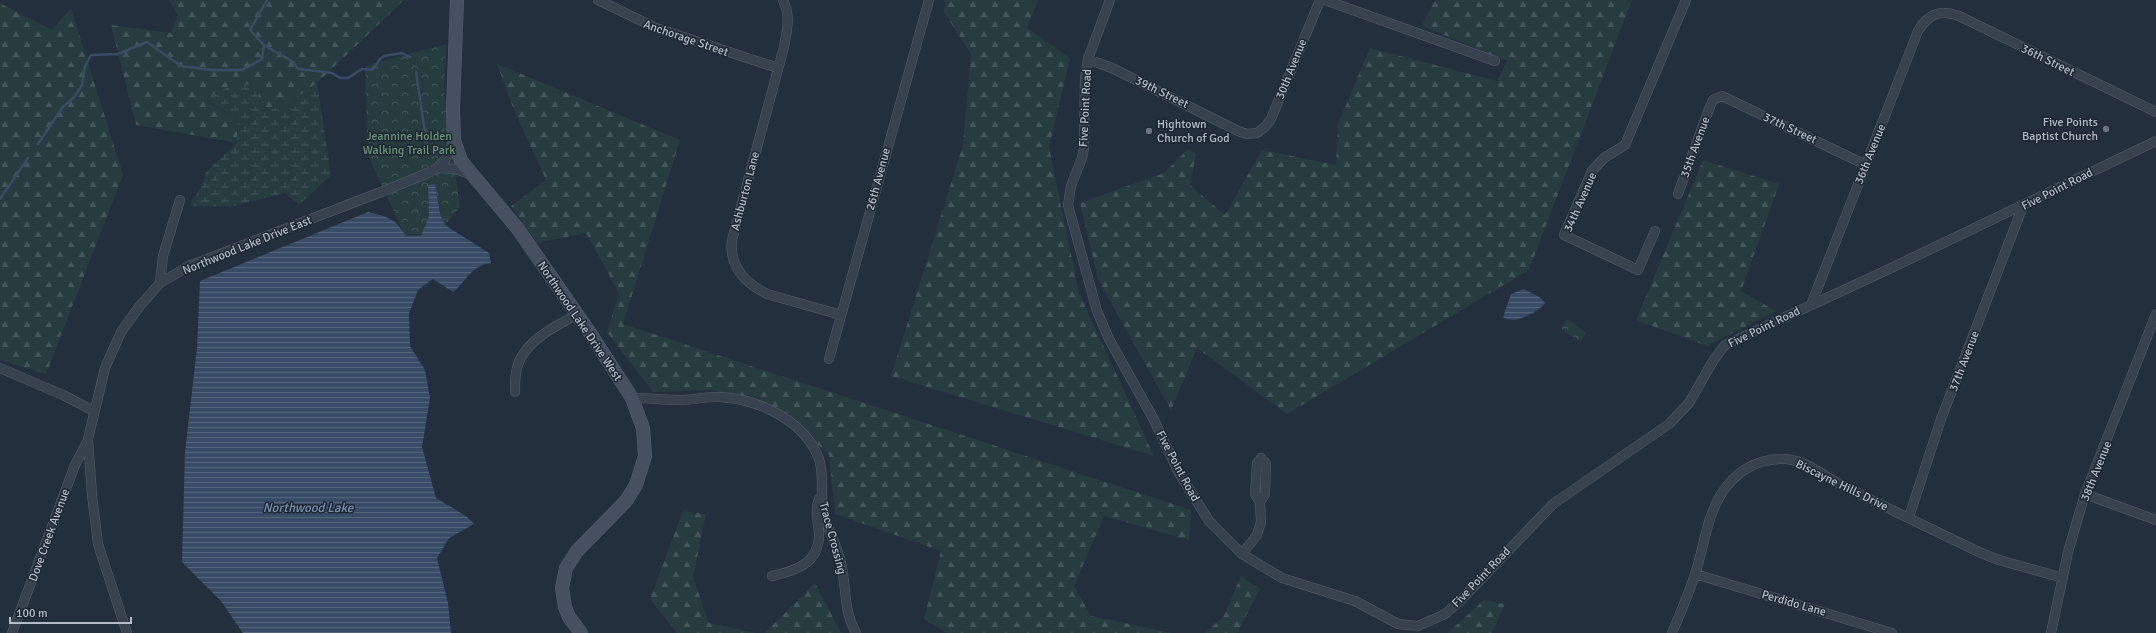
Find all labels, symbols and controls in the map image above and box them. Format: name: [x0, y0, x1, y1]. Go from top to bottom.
street label: Anchorage Street: [641, 17, 730, 60]
street label: 30th Avenue: [1273, 37, 1310, 102]
street label: 36th Street: [2019, 41, 2077, 80]
street label: Five Point Road: [1076, 68, 1095, 148]
street label: 39th Street: [1133, 73, 1191, 112]
street label: 37th Street: [1761, 109, 1819, 147]
street label: 35th Avenue: [1677, 115, 1713, 180]
place label: Five Points Baptist Church: [2022, 115, 2098, 144]
place label: Hightown Church of God: [1157, 117, 1230, 146]
street label: 36th Avenue: [1852, 122, 1889, 187]
marker: Five Points Baptist Church: [2101, 124, 2111, 134]
marker: Hightown Church of God: [1144, 126, 1154, 136]
park label: Jeannine Holden Walking Trail Park: [363, 129, 455, 158]
street label: 26th Avenue: [863, 146, 894, 212]
street label: Ashburton Lane: [728, 150, 763, 232]
street label: Five Point Road: [2019, 165, 2096, 214]
street label: 34th Avenue: [1561, 170, 1600, 234]
street label: Northwood Lake Drive East: [180, 213, 314, 278]
street label: Northwood Lake Drive West: [534, 259, 625, 384]
street label: Five Point Road: [1726, 304, 1803, 351]
street label: 37th Avenue: [1946, 329, 1983, 394]
street label: Five Point Road: [1153, 428, 1203, 504]
street label: 38th Avenue: [2078, 439, 2115, 504]
street label: Biscayne Hills Drive: [1793, 457, 1891, 514]
street label: Dove Creek Avenue: [26, 487, 73, 584]
water label: Northwood Lake: [263, 500, 355, 516]
street label: Trace Crossing: [816, 500, 849, 576]
street label: Five Point Road: [1449, 544, 1514, 611]
street label: Perdido Lane: [1760, 587, 1828, 620]
scale bar: [10, 599, 131, 625]
text: 100 m: [16, 606, 48, 621]

